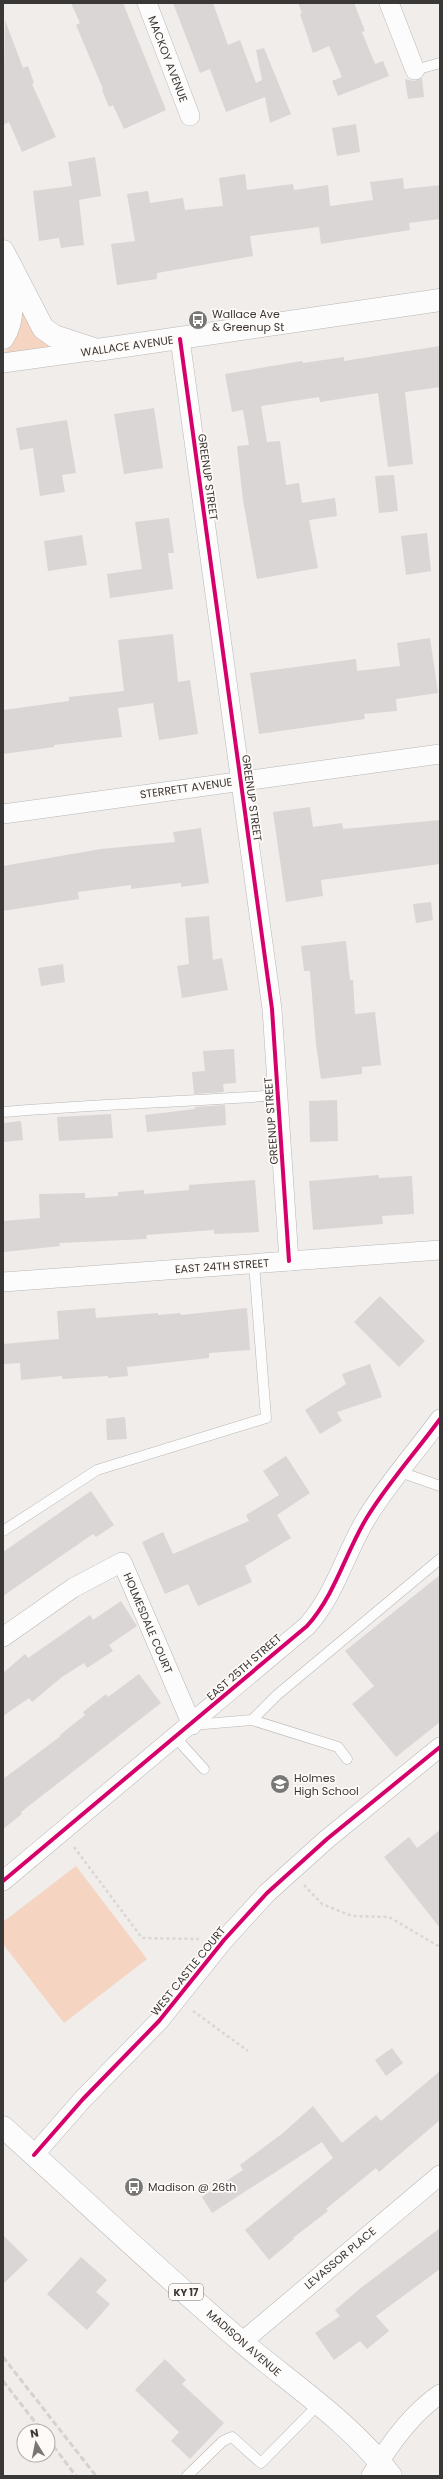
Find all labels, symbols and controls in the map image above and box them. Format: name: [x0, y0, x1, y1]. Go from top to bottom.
street label: MACKOY AVENUE: [144, 14, 192, 104]
place label: Wallace Ave & Greenup St: [212, 306, 284, 335]
bus stop icon: Wallace Ave & Greenup St: [187, 309, 209, 331]
street label: WALLACE AVENUE: [80, 332, 174, 360]
street label: GREENUP STREET: [194, 433, 222, 521]
street label: GREENUP STREET: [238, 754, 266, 842]
street label: STERRETT AVENUE: [139, 774, 233, 802]
street label: GREENUP STREET: [260, 1077, 282, 1165]
street label: EAST 24TH STREET: [174, 1255, 270, 1277]
street label: HOLMESDALE COURT: [119, 1570, 177, 1676]
street label: EAST 25TH STREET: [203, 1630, 285, 1704]
place label: Holmes High School: [294, 1770, 359, 1799]
school or university icon: Holmes High School: [269, 1773, 291, 1795]
street label: WEST CASTLE COURT: [147, 1923, 229, 2019]
bus stop icon: Madison @ 26th: [123, 2176, 145, 2198]
place label: Madison @ 26th: [148, 2179, 236, 2195]
street label: LEVASSOR PLACE: [301, 2223, 379, 2293]
road number: KY 17: [169, 2284, 203, 2300]
street label: MADISON AVENUE: [203, 2306, 285, 2380]
north arrow: [16, 2423, 56, 2463]
text: N: [29, 2425, 40, 2442]

